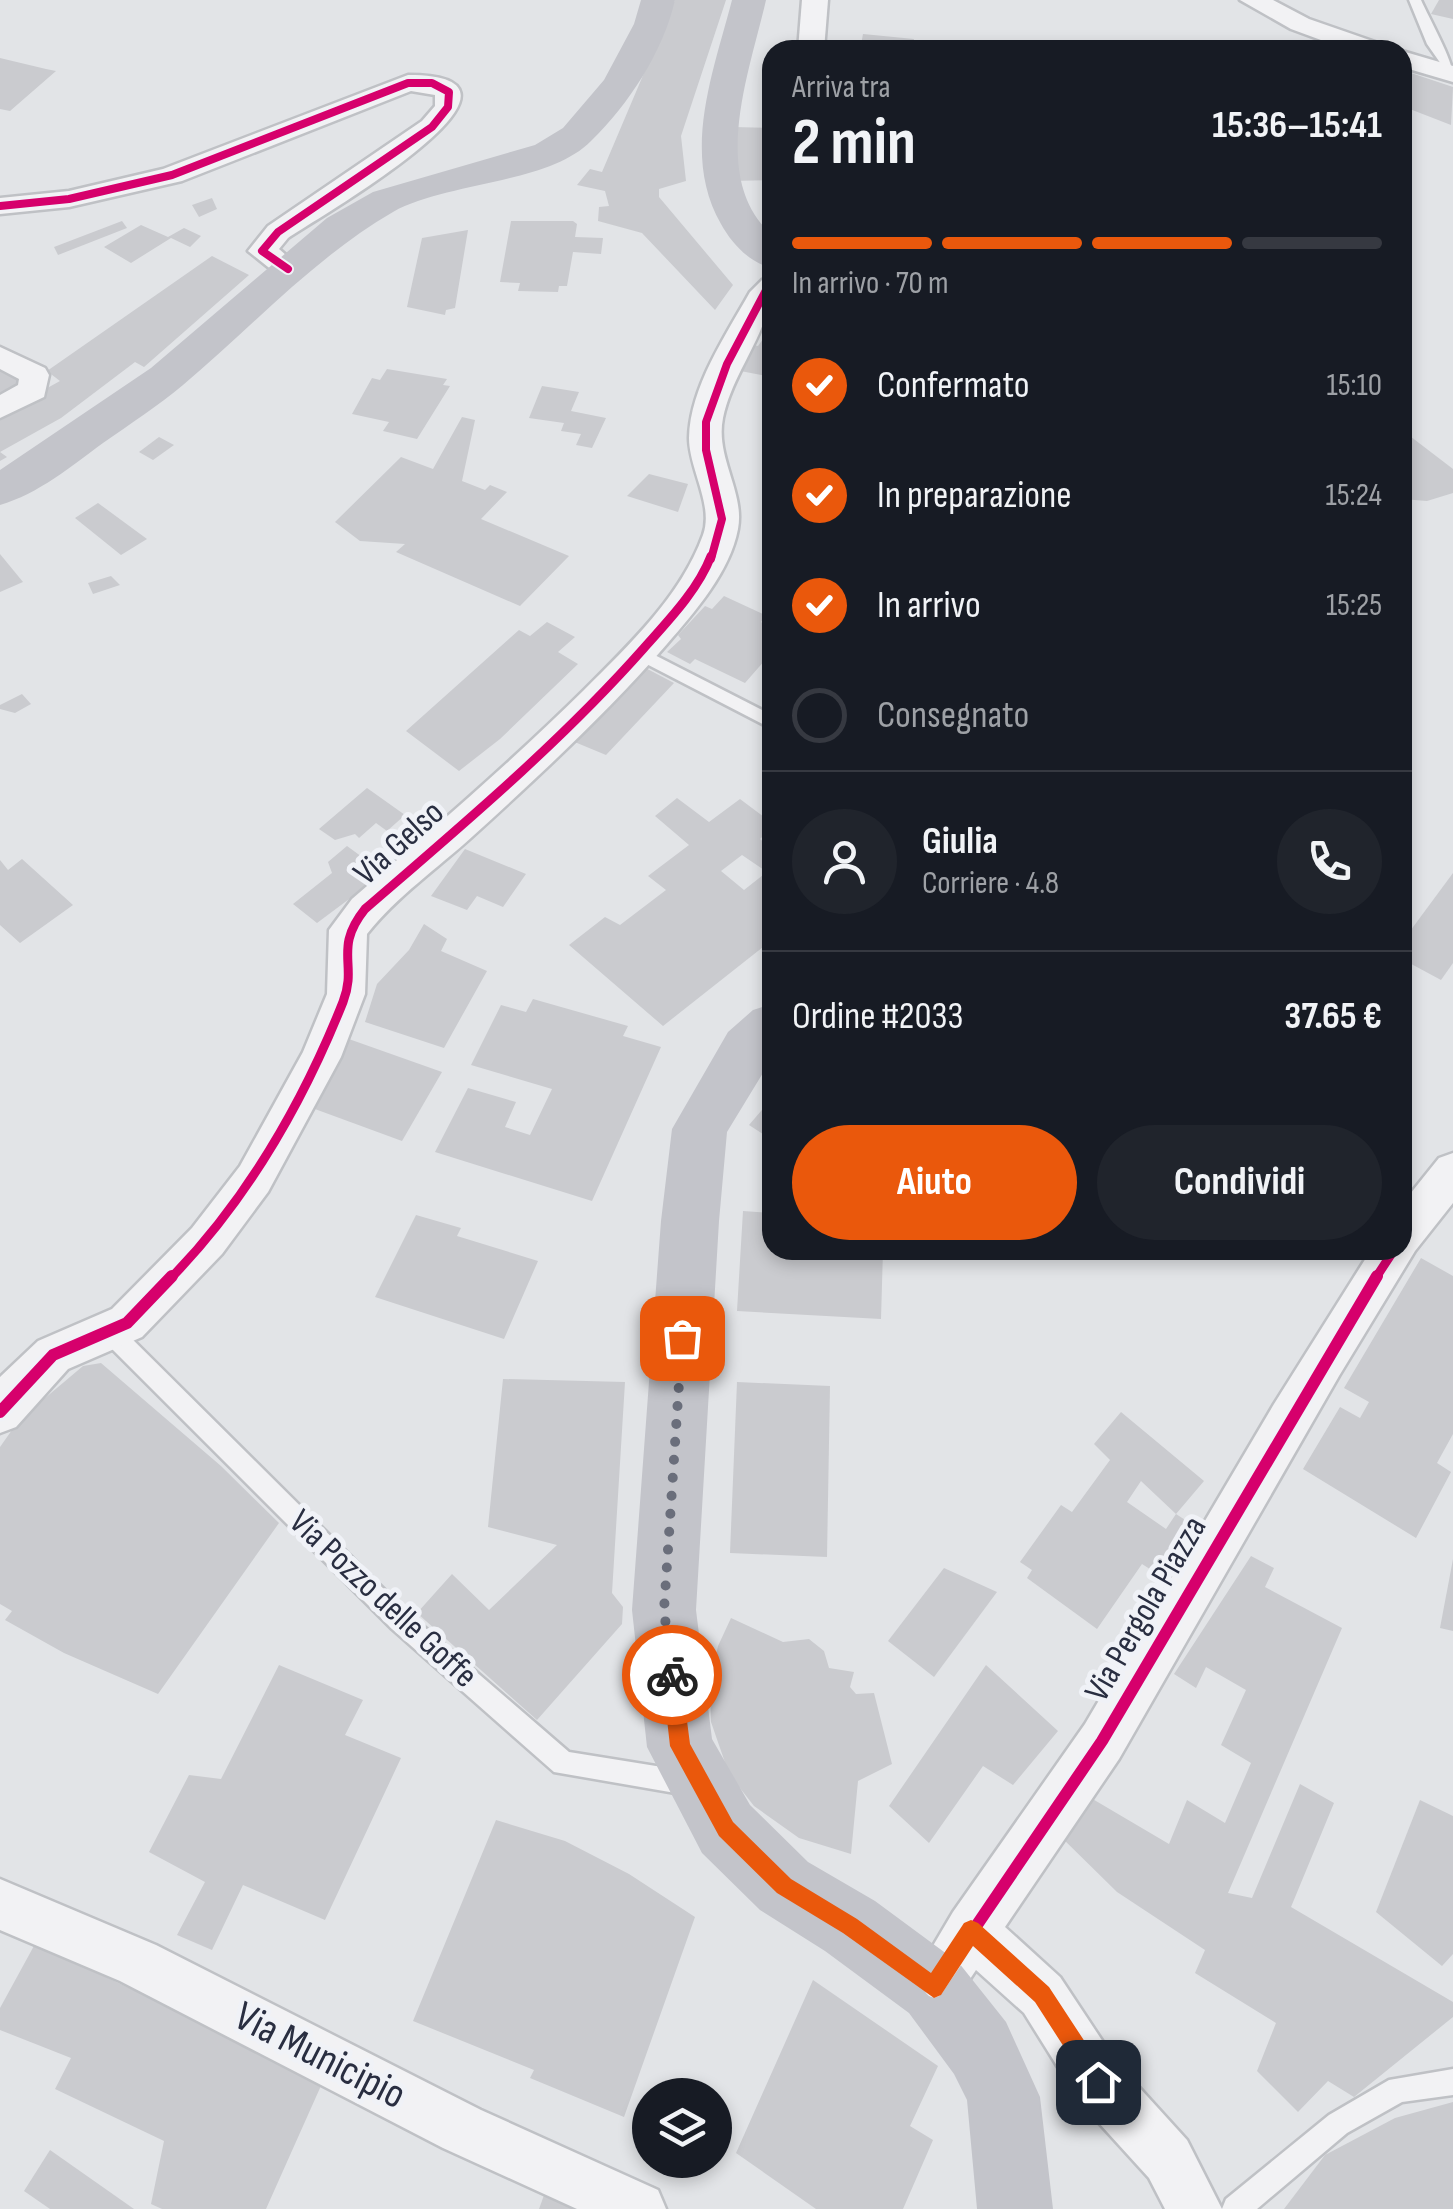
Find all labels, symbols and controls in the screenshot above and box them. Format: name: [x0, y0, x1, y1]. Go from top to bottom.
text: Arriva tra: [792, 68, 891, 107]
text: 15:36–15:41: [1212, 103, 1382, 148]
text: 2 min: [792, 105, 916, 183]
text: In arrivo · 70 m: [792, 264, 948, 303]
icon: check: [792, 358, 847, 413]
text: Confermato: [877, 363, 1030, 408]
text: 15:10: [1326, 366, 1382, 405]
icon: check: [792, 468, 847, 523]
text: In preparazione: [877, 473, 1072, 518]
text: 15:24: [1326, 476, 1382, 515]
icon: check: [792, 578, 847, 633]
text: In arrivo: [877, 583, 981, 628]
text: 15:25: [1326, 586, 1382, 625]
text: Consegnato: [877, 693, 1029, 738]
street label: Via Gelso: [345, 791, 453, 895]
button: person: [792, 809, 897, 914]
button: phone: [1277, 809, 1382, 914]
text: Giulia: [922, 819, 998, 864]
text: Corriere · 4.8: [922, 864, 1059, 903]
text: Ordine #2033: [792, 994, 963, 1039]
text: 37.65 €: [1284, 994, 1382, 1039]
button: Aiuto: [792, 1125, 1077, 1240]
button: Condividi: [1097, 1125, 1382, 1240]
pin: [640, 1296, 725, 1381]
icon: bag: [655, 1311, 710, 1366]
street label: Via Pozzo delle Goffe: [280, 1501, 486, 1697]
street label: Via Pergola Piazza: [1076, 1509, 1216, 1709]
courier: [622, 1625, 722, 1725]
icon: bike: [645, 1648, 700, 1703]
street label: Via Municipio: [226, 1991, 414, 2121]
pin: [1056, 2040, 1141, 2125]
icon: home: [1071, 2055, 1126, 2110]
map controls: [632, 2078, 732, 2178]
button: layers: [632, 2078, 732, 2178]

